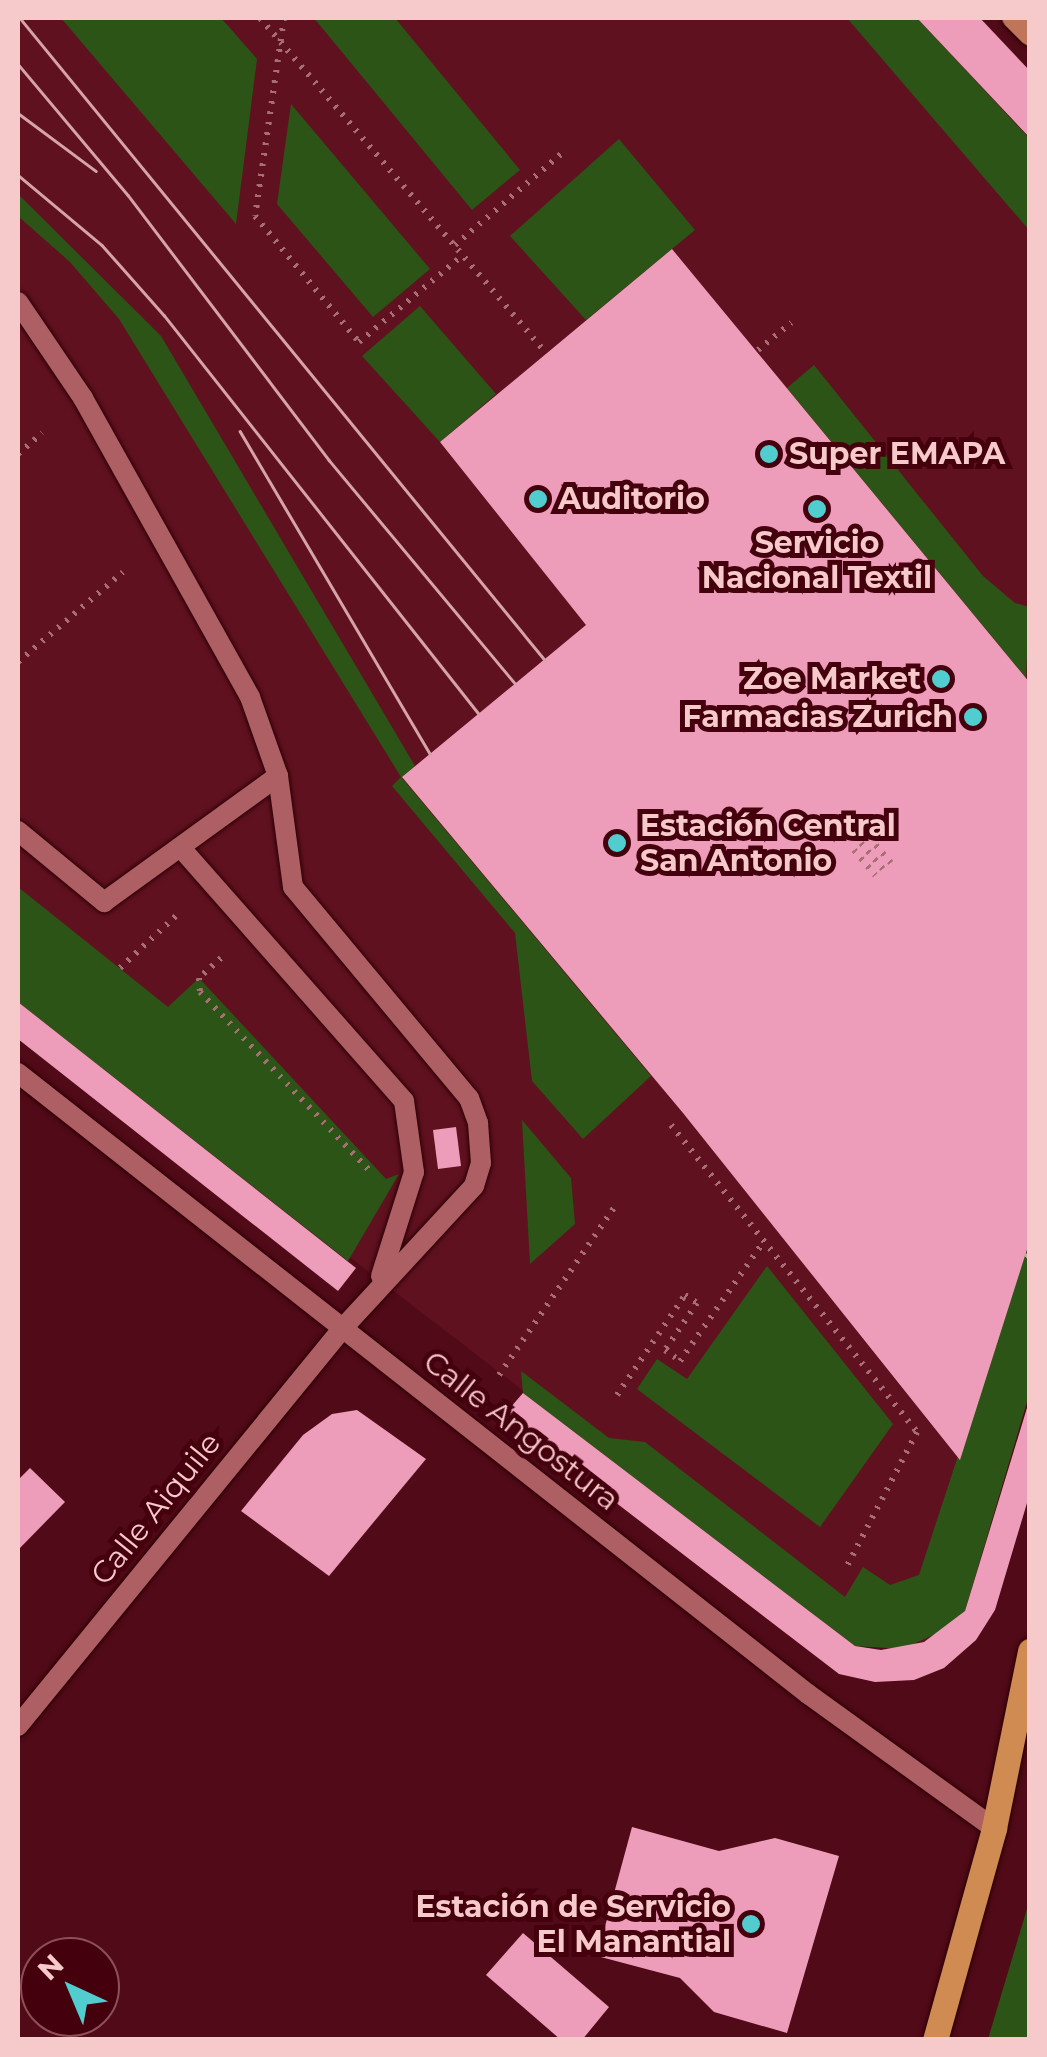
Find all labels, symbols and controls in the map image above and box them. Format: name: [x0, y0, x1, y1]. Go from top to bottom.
place label: Super EMAPA: [789, 436, 1005, 472]
marker: Super EMAPA: [758, 443, 780, 465]
place label: Auditorio: [558, 481, 705, 517]
marker: Auditorio: [527, 488, 549, 510]
marker: Servicio Nacional Textil: [806, 498, 828, 520]
place label: Servicio Nacional Textil: [702, 525, 932, 596]
place label: Zoe Market: [743, 661, 921, 697]
marker: Zoe Market: [930, 668, 952, 690]
place label: Farmacias Zurich: [682, 699, 953, 735]
marker: Farmacias Zurich: [962, 706, 984, 728]
place label: Estación Central San Antonio: [640, 808, 896, 878]
marker: Estación Central San Antonio: [604, 830, 630, 856]
street label: Calle Angostura: [416, 1344, 626, 1518]
street label: Calle Aiquile: [84, 1426, 228, 1592]
place label: Estación de Servicio El Manantial: [415, 1889, 731, 1960]
marker: Estación de Servicio El Manantial: [740, 1913, 762, 1935]
north arrow: [20, 1937, 120, 2037]
text: N: [31, 1947, 70, 1987]

